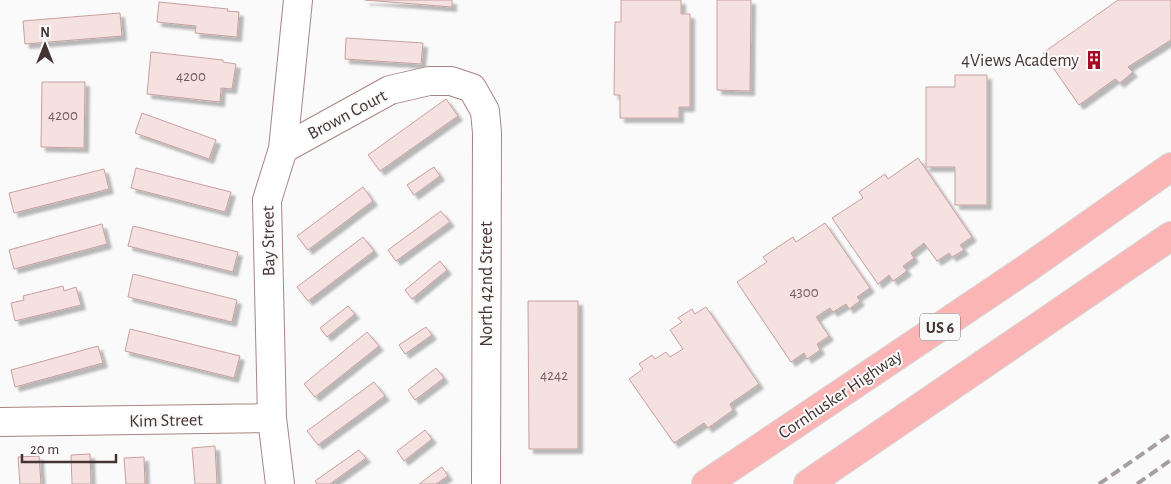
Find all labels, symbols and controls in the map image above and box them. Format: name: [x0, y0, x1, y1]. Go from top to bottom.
north arrow: [20, 20, 70, 70]
text: N: [40, 26, 50, 40]
building icon: 4Views Academy: [1083, 49, 1105, 71]
place label: 4Views Academy: [961, 52, 1079, 70]
house number: 4200: [176, 69, 206, 84]
street label: Brown Court: [305, 86, 390, 143]
house number: 4200: [48, 108, 78, 123]
street label: Bay Street: [259, 205, 279, 277]
street label: North 42nd Street: [478, 221, 496, 347]
house number: 4300: [789, 285, 819, 300]
road number: US 6: [920, 314, 960, 341]
street label: Cornhusker Highway: [775, 347, 906, 443]
house number: 4242: [540, 368, 568, 383]
street label: Kim Street: [129, 411, 203, 431]
scale bar: [22, 432, 116, 464]
text: 20 m: [30, 442, 59, 457]

